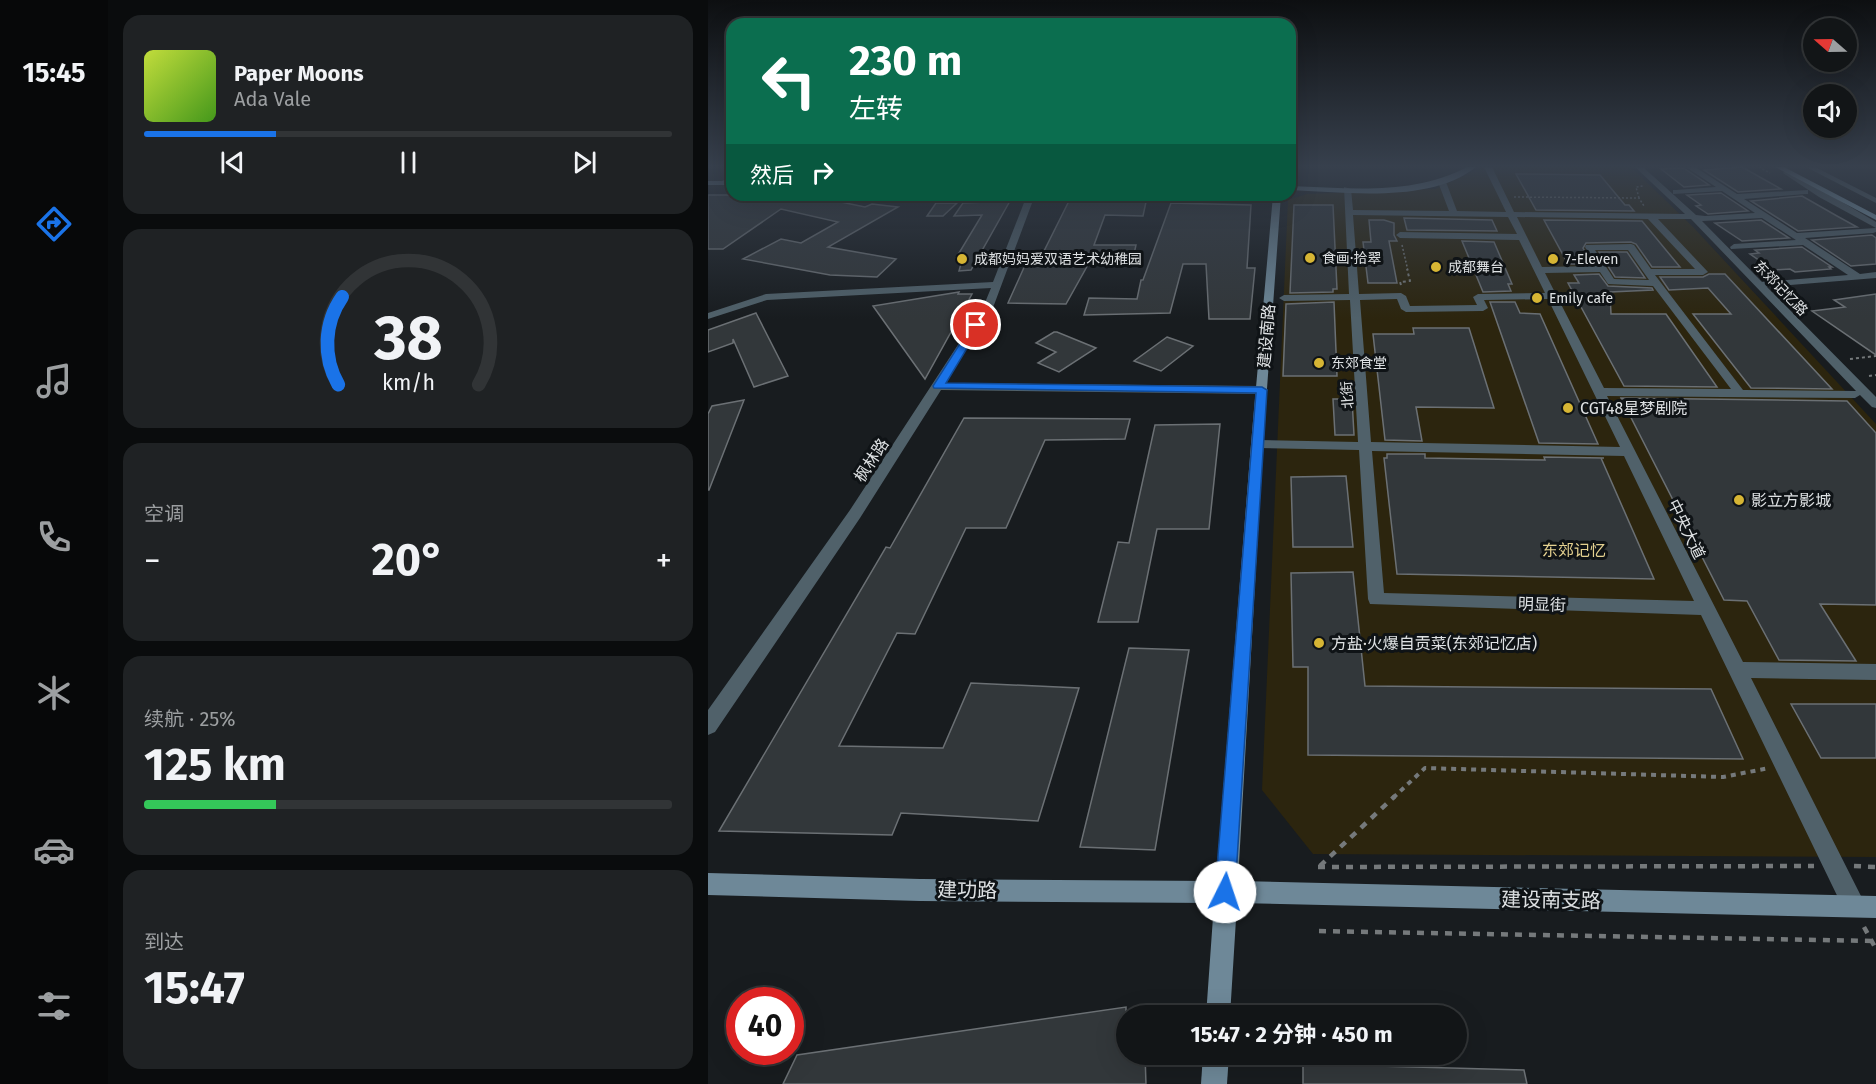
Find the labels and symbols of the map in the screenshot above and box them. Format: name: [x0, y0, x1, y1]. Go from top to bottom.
north arrow: [1803, 18, 1857, 72]
place label: 食画·拾翠: [1322, 250, 1381, 267]
place label: 成都妈妈爱双语艺术幼稚园: [974, 251, 1142, 268]
marker: 食画·拾翠: [1303, 251, 1317, 265]
place label: 7-Eleven: [1565, 251, 1619, 268]
marker: 成都妈妈爱双语艺术幼稚园: [955, 252, 969, 266]
marker: 7-Eleven: [1546, 252, 1560, 266]
street label: 东郊记忆路: [1750, 257, 1811, 319]
place label: 成都舞台: [1448, 259, 1504, 276]
marker: 成都舞台: [1429, 260, 1443, 274]
place label: Emily cafe: [1549, 290, 1613, 307]
marker: Emily cafe: [1530, 291, 1544, 305]
pin: [950, 299, 1001, 350]
street label: 建设南路: [1254, 303, 1279, 369]
place label: 东郊食堂: [1331, 355, 1387, 372]
marker: 东郊食堂: [1312, 356, 1326, 370]
street label: 北街: [1338, 380, 1357, 410]
place label: CGT48星梦剧院: [1580, 399, 1687, 418]
marker: CGT48星梦剧院: [1561, 401, 1575, 415]
street label: 枫林路: [850, 435, 892, 486]
place label: 影立方影城: [1751, 491, 1831, 510]
marker: 影立方影城: [1732, 493, 1746, 507]
street label: 中央大道: [1664, 496, 1709, 562]
park label: 东郊记忆: [1542, 541, 1606, 560]
street label: 明显街: [1518, 594, 1566, 615]
place label: 方盐·火爆自贡菜(东郊记忆店): [1331, 634, 1537, 653]
marker: 方盐·火爆自贡菜(东郊记忆店): [1312, 636, 1326, 650]
position arrow: [1193, 860, 1257, 924]
street label: 建功路: [937, 877, 997, 903]
street label: 建设南支路: [1501, 887, 1601, 913]
speed limit sign: 40: [726, 987, 804, 1065]

